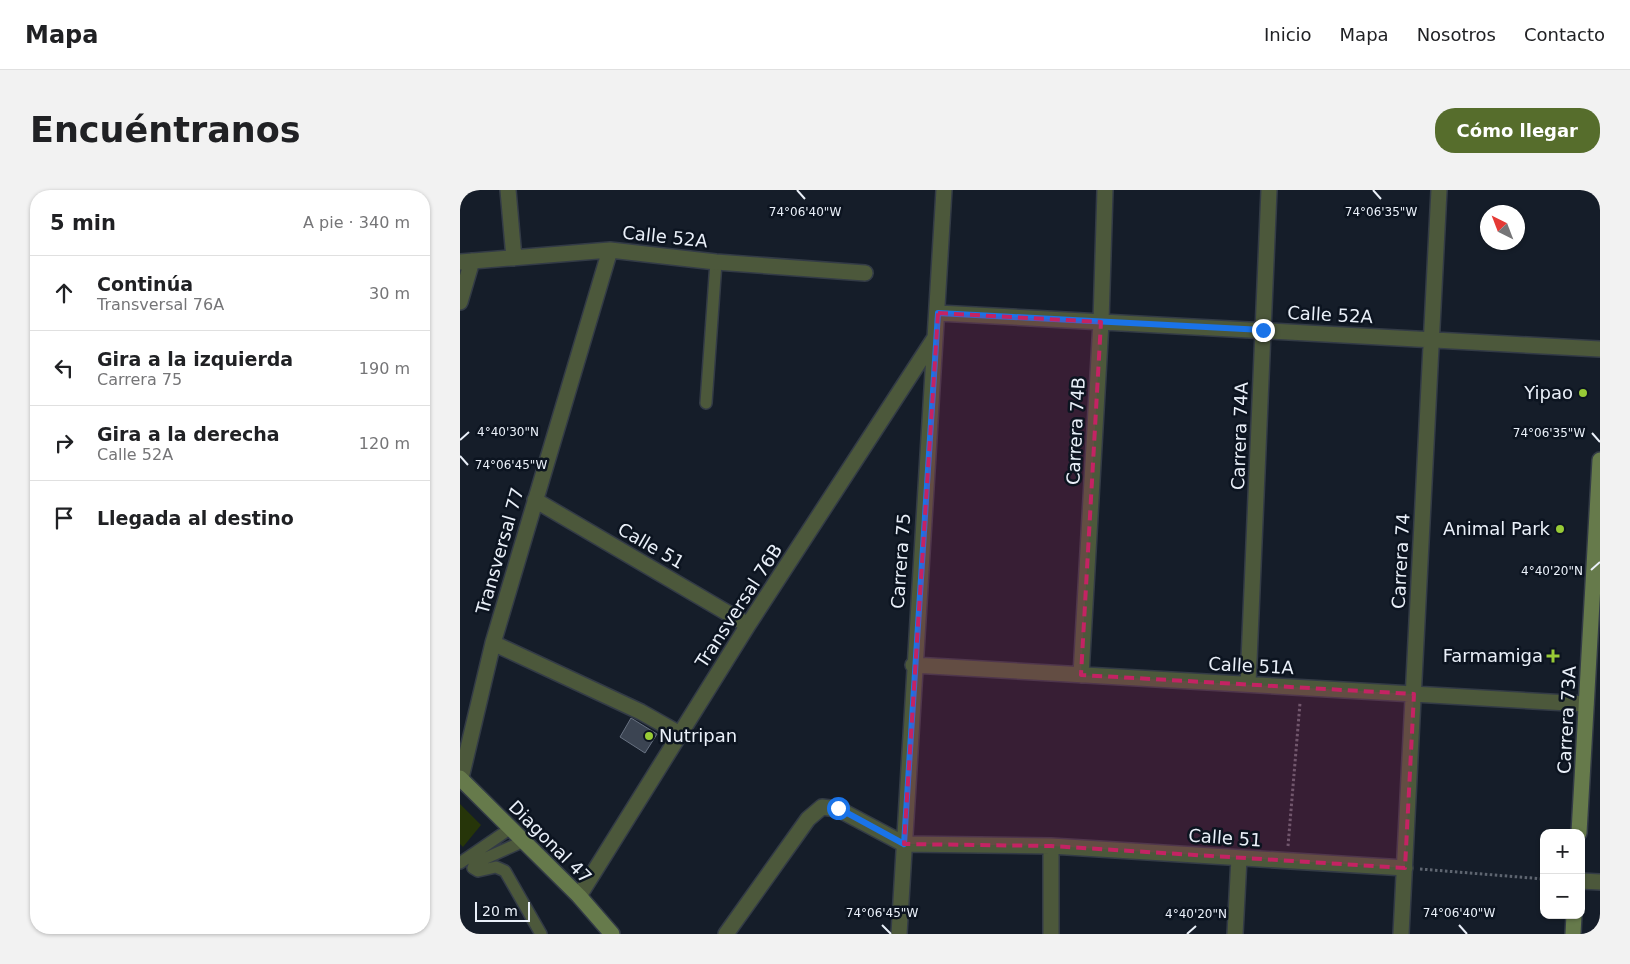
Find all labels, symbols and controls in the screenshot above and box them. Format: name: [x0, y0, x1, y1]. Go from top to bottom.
text: Mapa: [25, 21, 98, 49]
text: Inicio: [1264, 24, 1312, 45]
text: Mapa: [1340, 24, 1389, 45]
text: Nosotros: [1417, 24, 1496, 45]
text: Contacto: [1524, 24, 1605, 45]
button: Cómo llegar: [1435, 108, 1600, 153]
text: Encuéntranos: [30, 110, 301, 150]
text: 74°06'40"W: [769, 205, 841, 219]
text: 74°06'35"W: [1345, 205, 1417, 219]
north arrow: [1480, 205, 1525, 250]
text: 5 min: [50, 211, 116, 235]
text: A pie · 340 m: [303, 213, 410, 232]
street label: Calle 52A: [621, 222, 709, 251]
text: Continúa: [97, 273, 193, 295]
icon: ahead: [50, 279, 78, 307]
text: 30 m: [369, 284, 410, 303]
text: Transversal 76A: [97, 295, 224, 314]
street label: Calle 52A: [1287, 302, 1374, 327]
route end: [1252, 319, 1275, 342]
text: Gira a la izquierda: [97, 348, 293, 370]
icon: left: [50, 354, 78, 382]
text: 190 m: [359, 359, 410, 378]
text: Carrera 75: [97, 370, 182, 389]
street label: Carrera 74B: [1062, 376, 1089, 486]
street label: Carrera 74A: [1227, 381, 1252, 490]
place label: Yipao: [1523, 382, 1573, 403]
marker: Yipao: [1577, 387, 1589, 399]
text: Gira a la derecha: [97, 423, 280, 445]
text: 4°40'30"N: [477, 425, 539, 439]
text: 74°06'35"W: [1513, 426, 1585, 440]
icon: right: [50, 429, 78, 457]
text: 120 m: [359, 434, 410, 453]
text: Calle 52A: [97, 445, 173, 464]
text: 74°06'45"W: [475, 458, 547, 472]
street label: Transversal 77: [471, 485, 528, 618]
icon: arrive: [50, 504, 78, 532]
text: Llegada al destino: [97, 507, 294, 529]
street label: Carrera 75: [887, 512, 914, 609]
street label: Carrera 74: [1388, 513, 1413, 609]
street label: Calle 51: [614, 518, 688, 573]
place label: Animal Park: [1443, 518, 1551, 539]
marker: Animal Park: [1554, 523, 1566, 535]
street label: Transversal 76B: [690, 540, 786, 672]
text: 4°40'20"N: [1521, 564, 1583, 578]
place label: Farmamiga: [1443, 645, 1543, 666]
marker: Farmamiga: [1547, 650, 1559, 662]
street label: Calle 51A: [1208, 653, 1295, 678]
street label: Carrera 73A: [1553, 665, 1580, 775]
place label: Nutripan: [659, 725, 737, 746]
marker: Nutripan: [643, 730, 655, 742]
street label: Diagonal 47: [505, 796, 596, 887]
route start: [827, 797, 850, 820]
street label: Calle 51: [1188, 824, 1262, 851]
map controls: [1540, 829, 1585, 919]
button: +: [1540, 829, 1585, 874]
button: −: [1540, 874, 1585, 919]
scale bar: [475, 899, 530, 922]
text: 20 m: [482, 903, 518, 919]
text: 74°06'45"W: [846, 906, 918, 920]
text: 74°06'40"W: [1423, 906, 1495, 920]
text: 4°40'20"N: [1165, 907, 1227, 921]

